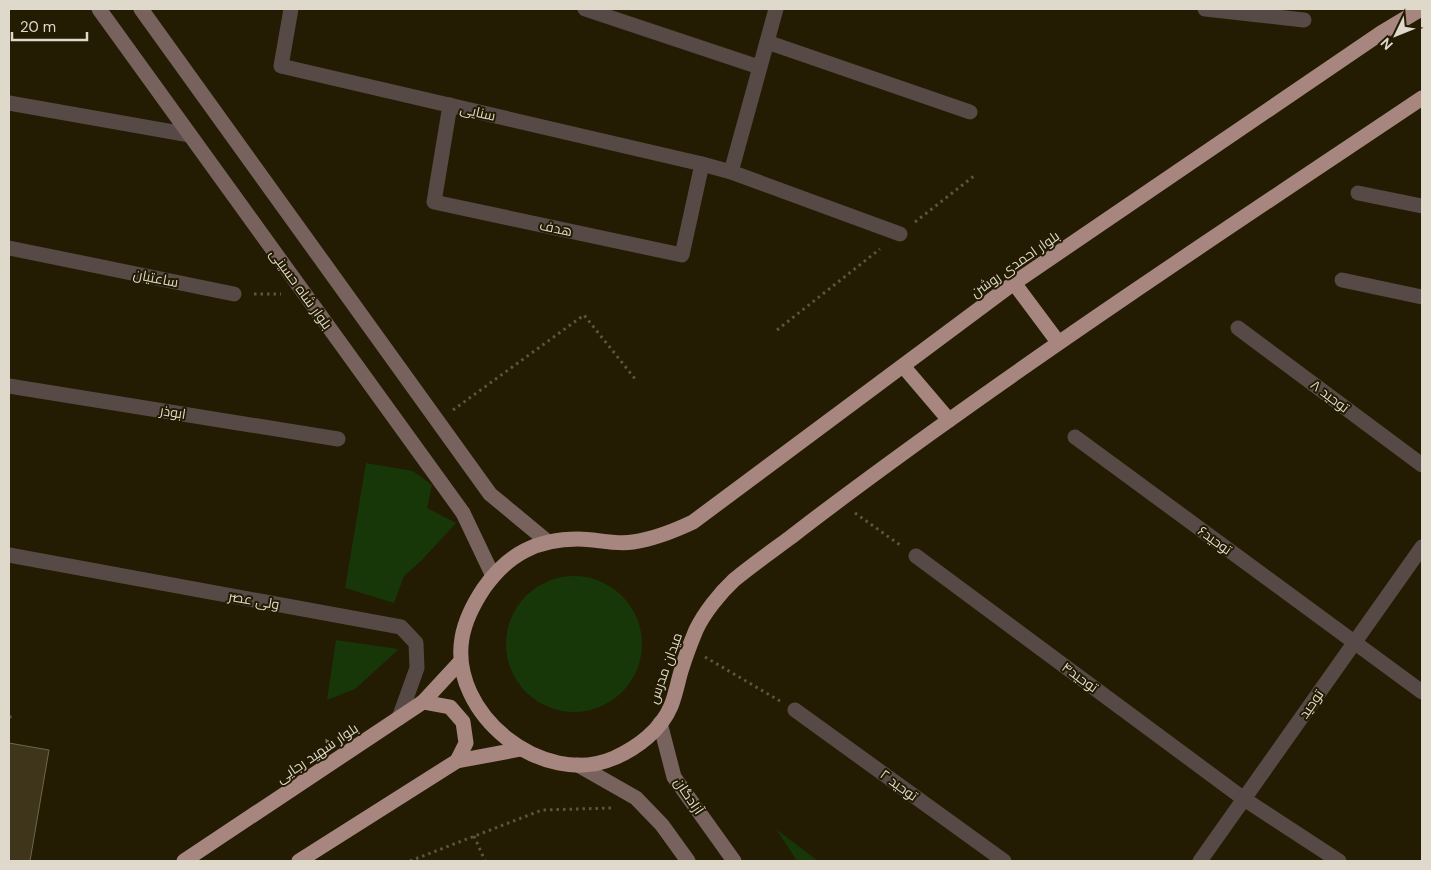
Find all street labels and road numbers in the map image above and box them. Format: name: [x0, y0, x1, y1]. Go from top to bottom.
street label: سنایی: [458, 99, 498, 125]
street label: هدف: [538, 216, 574, 240]
street label: بلوار احمدی روشن: [967, 227, 1063, 301]
street label: بلوار شاه حسینی: [266, 245, 336, 333]
street label: ساعتیان: [132, 265, 180, 291]
street label: توحید ۸: [1307, 376, 1353, 416]
street label: ابوذر: [158, 401, 187, 423]
street label: توحید۶: [1194, 522, 1236, 559]
street label: ولی عصر: [226, 586, 281, 613]
street label: میدان مدرس: [644, 630, 686, 706]
street label: توحید۴: [1058, 658, 1102, 696]
street label: توحید: [1295, 686, 1327, 722]
street label: بلوار شهید رجایی: [273, 719, 361, 787]
street label: توحید ۲: [877, 765, 922, 805]
street label: آزادگان: [670, 774, 708, 818]

